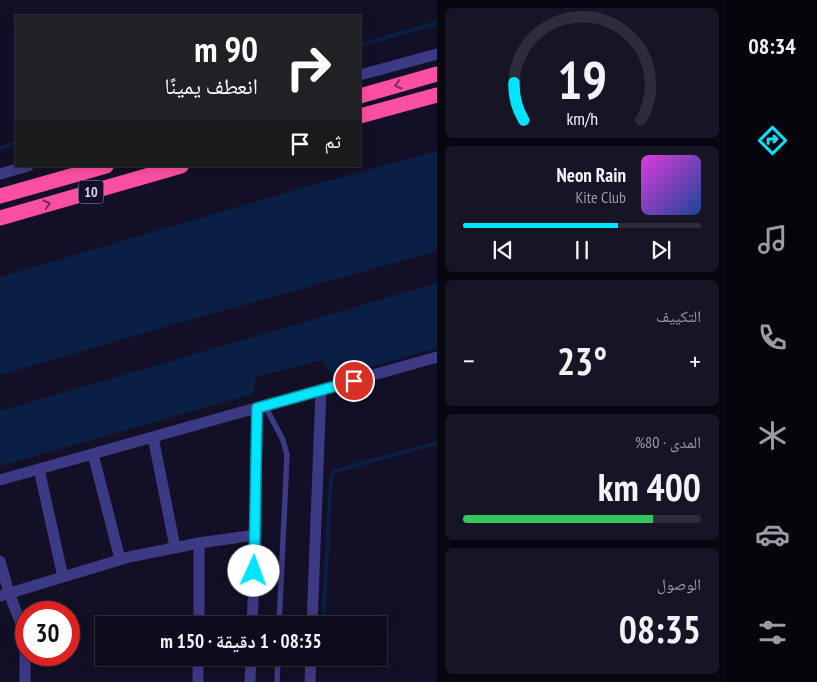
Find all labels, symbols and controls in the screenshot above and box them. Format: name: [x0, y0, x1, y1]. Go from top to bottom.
text: 90 m: [194, 26, 258, 72]
text: 08:34: [748, 32, 796, 60]
icon: right: [276, 35, 341, 100]
text: 19: [557, 46, 607, 113]
text: انعطف يمينًا: [165, 72, 258, 100]
one-way arrow: [394, 79, 403, 90]
text: km/h: [566, 107, 598, 130]
icon: directions: [755, 123, 790, 158]
text: ثم: [324, 129, 341, 153]
icon: arrive: [286, 130, 314, 158]
text: Neon Rain: [557, 163, 626, 187]
road number: 10: [78, 180, 104, 203]
text: Kite Club: [575, 187, 626, 207]
one-way arrow: [42, 200, 50, 210]
icon: music: [755, 222, 790, 257]
icon: previous: [489, 236, 517, 264]
icon: pause: [568, 236, 596, 264]
icon: next: [647, 236, 675, 264]
text: التكييف: [656, 306, 701, 326]
icon: phone: [755, 320, 790, 355]
text: 23°: [557, 336, 607, 385]
text: −: [463, 342, 475, 379]
text: +: [689, 342, 701, 379]
pin: [333, 360, 375, 402]
icon: arrive: [340, 367, 368, 395]
icon: climate: [755, 418, 790, 453]
text: المدى · 80%: [635, 432, 701, 452]
text: 400 km: [598, 462, 701, 511]
icon: car: [755, 517, 790, 552]
position arrow: [227, 544, 279, 596]
text: الوصول: [657, 574, 701, 594]
speed limit sign: 30: [15, 601, 80, 666]
text: 08:35: [619, 604, 701, 653]
icon: filters: [755, 615, 790, 650]
text: 08:35 · 1 دقيقة · 150 m: [160, 629, 322, 653]

